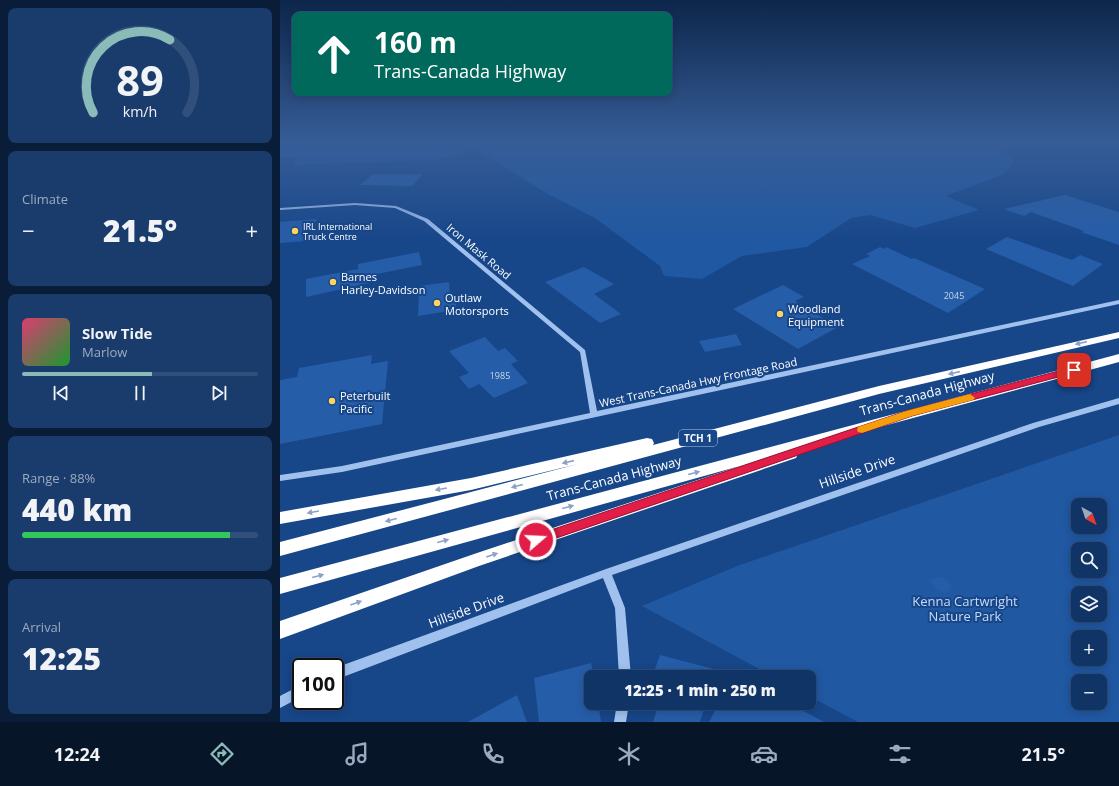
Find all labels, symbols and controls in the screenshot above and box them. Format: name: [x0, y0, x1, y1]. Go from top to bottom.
text: 160 m: [374, 23, 457, 61]
icon: ahead: [308, 28, 360, 80]
text: 89: [116, 52, 164, 108]
text: Trans-Canada Highway: [374, 59, 566, 83]
text: km/h: [123, 102, 157, 121]
text: Climate: [22, 190, 68, 208]
text: 21.5°: [103, 210, 177, 251]
text: −: [22, 215, 35, 245]
text: +: [245, 215, 258, 245]
place label: IRL International Truck Centre: [303, 220, 372, 243]
street label: Iron Mask Road: [444, 220, 514, 282]
marker: IRL International Truck Centre: [290, 226, 300, 236]
place label: Barnes Harley-Davidson: [341, 269, 425, 297]
marker: Barnes Harley-Davidson: [328, 277, 338, 287]
house number: 2045: [944, 289, 964, 302]
place label: Outlaw Motorsports: [445, 290, 509, 318]
marker: Outlaw Motorsports: [432, 298, 442, 308]
place label: Woodland Equipment: [788, 301, 844, 329]
marker: Woodland Equipment: [775, 309, 785, 319]
text: Slow Tide: [82, 323, 152, 343]
one-way arrow: [1075, 341, 1087, 347]
text: Marlow: [82, 343, 127, 361]
pin: [1057, 353, 1091, 387]
street label: West Trans-Canada Hwy Frontage Road: [598, 354, 798, 410]
icon: arrive: [1063, 359, 1085, 381]
street label: Trans-Canada Highway: [858, 366, 997, 420]
house number: 1985: [490, 369, 510, 382]
one-way arrow: [948, 370, 960, 376]
icon: previous: [50, 382, 72, 404]
icon: pause: [129, 382, 151, 404]
icon: next: [208, 382, 230, 404]
place label: Peterbuilt Pacific: [340, 388, 390, 416]
marker: Peterbuilt Pacific: [327, 396, 337, 406]
road number: TCH 1: [679, 430, 717, 446]
street label: Hillside Drive: [817, 450, 897, 492]
street label: Trans-Canada Highway: [545, 451, 684, 505]
one-way arrow: [562, 459, 574, 465]
text: Range · 88%: [22, 469, 95, 487]
one-way arrow: [687, 469, 700, 475]
one-way arrow: [511, 484, 523, 490]
one-way arrow: [435, 487, 447, 493]
text: 440 km: [22, 489, 132, 530]
north arrow: [1071, 498, 1107, 534]
map controls: [1071, 498, 1107, 710]
one-way arrow: [563, 504, 575, 510]
one-way arrow: [307, 509, 319, 515]
one-way arrow: [385, 517, 397, 523]
position arrow: [515, 519, 557, 561]
one-way arrow: [437, 538, 449, 544]
button: search: [1071, 542, 1107, 578]
one-way arrow: [486, 552, 498, 558]
one-way arrow: [312, 573, 324, 579]
button: layers: [1071, 586, 1107, 622]
street label: Hillside Drive: [426, 588, 506, 632]
park label: Kenna Cartwright Nature Park: [912, 592, 1018, 625]
one-way arrow: [351, 600, 363, 606]
text: Arrival: [22, 618, 61, 636]
button: +: [1071, 630, 1107, 666]
text: 12:25: [22, 638, 101, 679]
speed limit sign: 100: [292, 658, 344, 710]
button: −: [1071, 674, 1107, 710]
text: 12:25 · 1 min · 250 m: [624, 680, 776, 700]
icon: directions: [208, 740, 236, 768]
icon: music: [343, 740, 371, 768]
icon: phone: [479, 740, 507, 768]
icon: climate: [615, 740, 643, 768]
icon: car: [750, 740, 778, 768]
icon: filters: [886, 740, 914, 768]
text: 12:24: [54, 742, 100, 766]
text: 21.5°: [1021, 742, 1065, 766]

